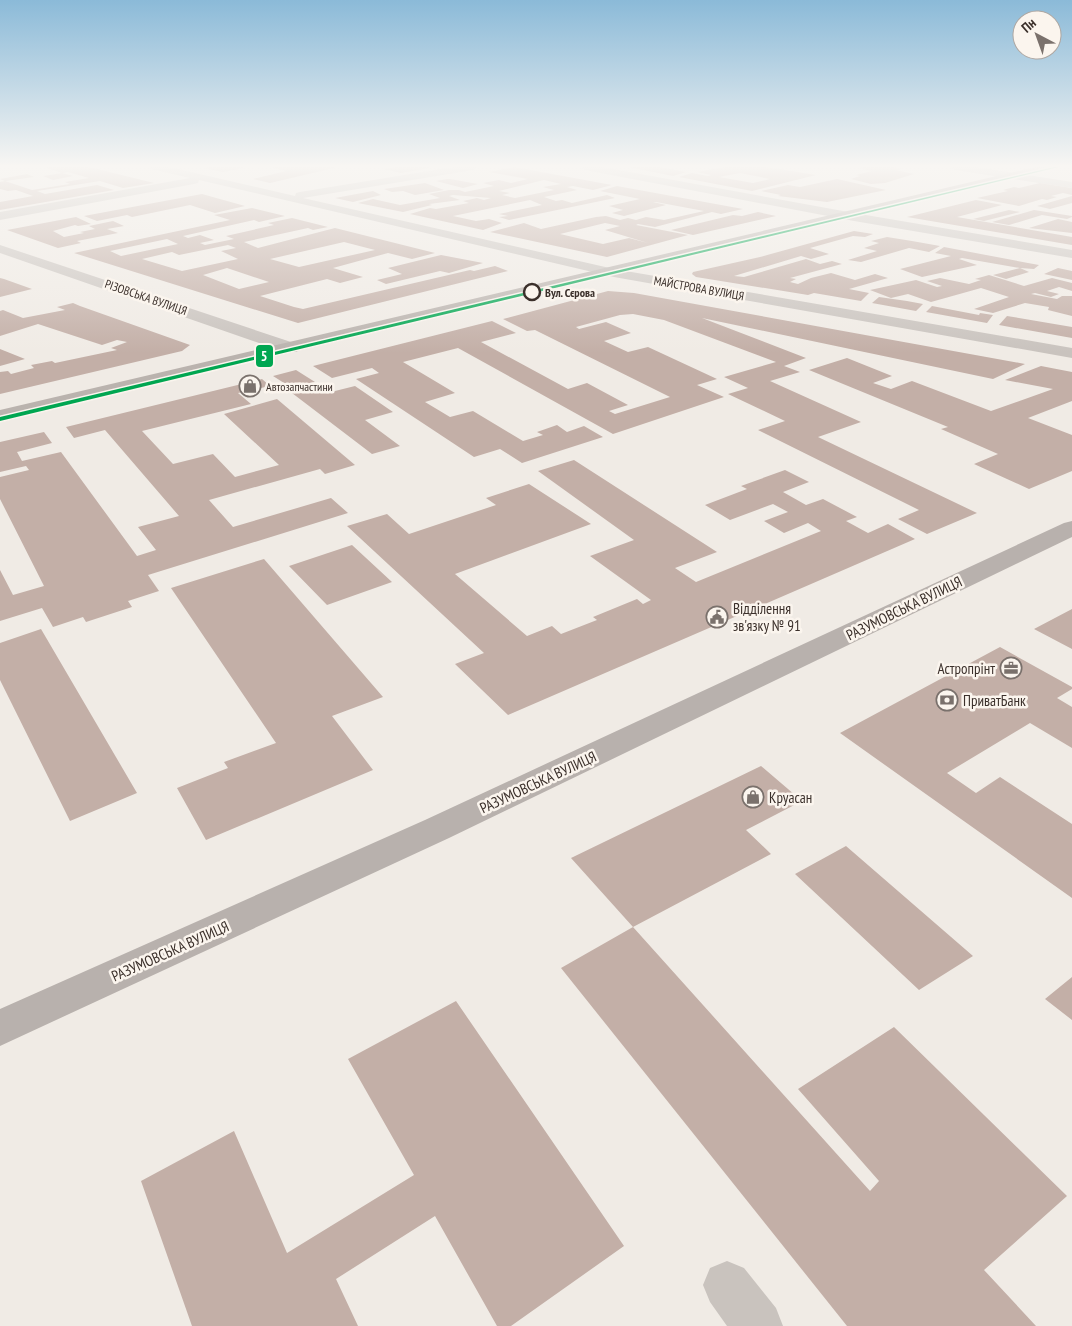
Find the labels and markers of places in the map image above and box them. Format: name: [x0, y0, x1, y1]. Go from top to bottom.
marker: Вул. Сєрова: [523, 283, 541, 301]
place label: Вул. Сєрова: [545, 285, 595, 300]
shop icon: Автозапчастини: [238, 374, 262, 398]
place label: Автозапчастини: [266, 379, 333, 394]
place label: Відділення зв'язку № 91: [733, 599, 801, 635]
public building icon: Відділення зв'язку № 91: [705, 605, 729, 629]
office icon: Астропрінт: [999, 656, 1023, 680]
place label: Астропрінт: [938, 659, 995, 678]
bank icon: ПриватБанк: [935, 688, 959, 712]
place label: ПриватБанк: [963, 691, 1026, 710]
shop icon: Круасан: [741, 785, 765, 809]
place label: Круасан: [769, 788, 812, 807]

